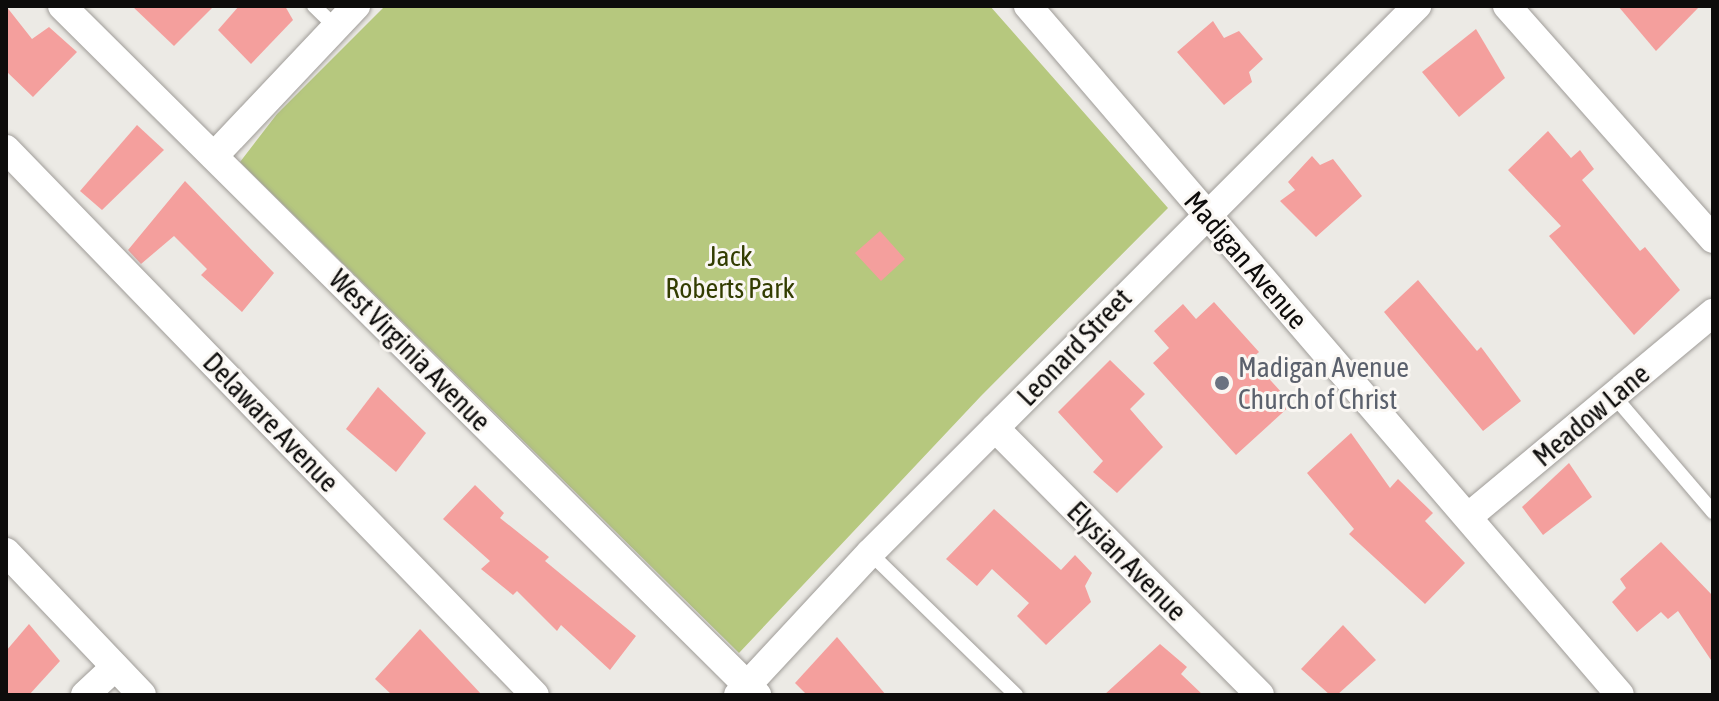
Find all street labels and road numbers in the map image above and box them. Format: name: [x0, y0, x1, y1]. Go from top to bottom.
street label: Madigan Avenue: [1177, 184, 1315, 336]
street label: West Virginia Avenue: [322, 262, 498, 438]
street label: Leonard Street: [1010, 281, 1138, 413]
street label: Delaware Avenue: [196, 345, 346, 499]
street label: Meadow Lane: [1526, 357, 1656, 473]
street label: Elysian Avenue: [1060, 494, 1194, 628]

